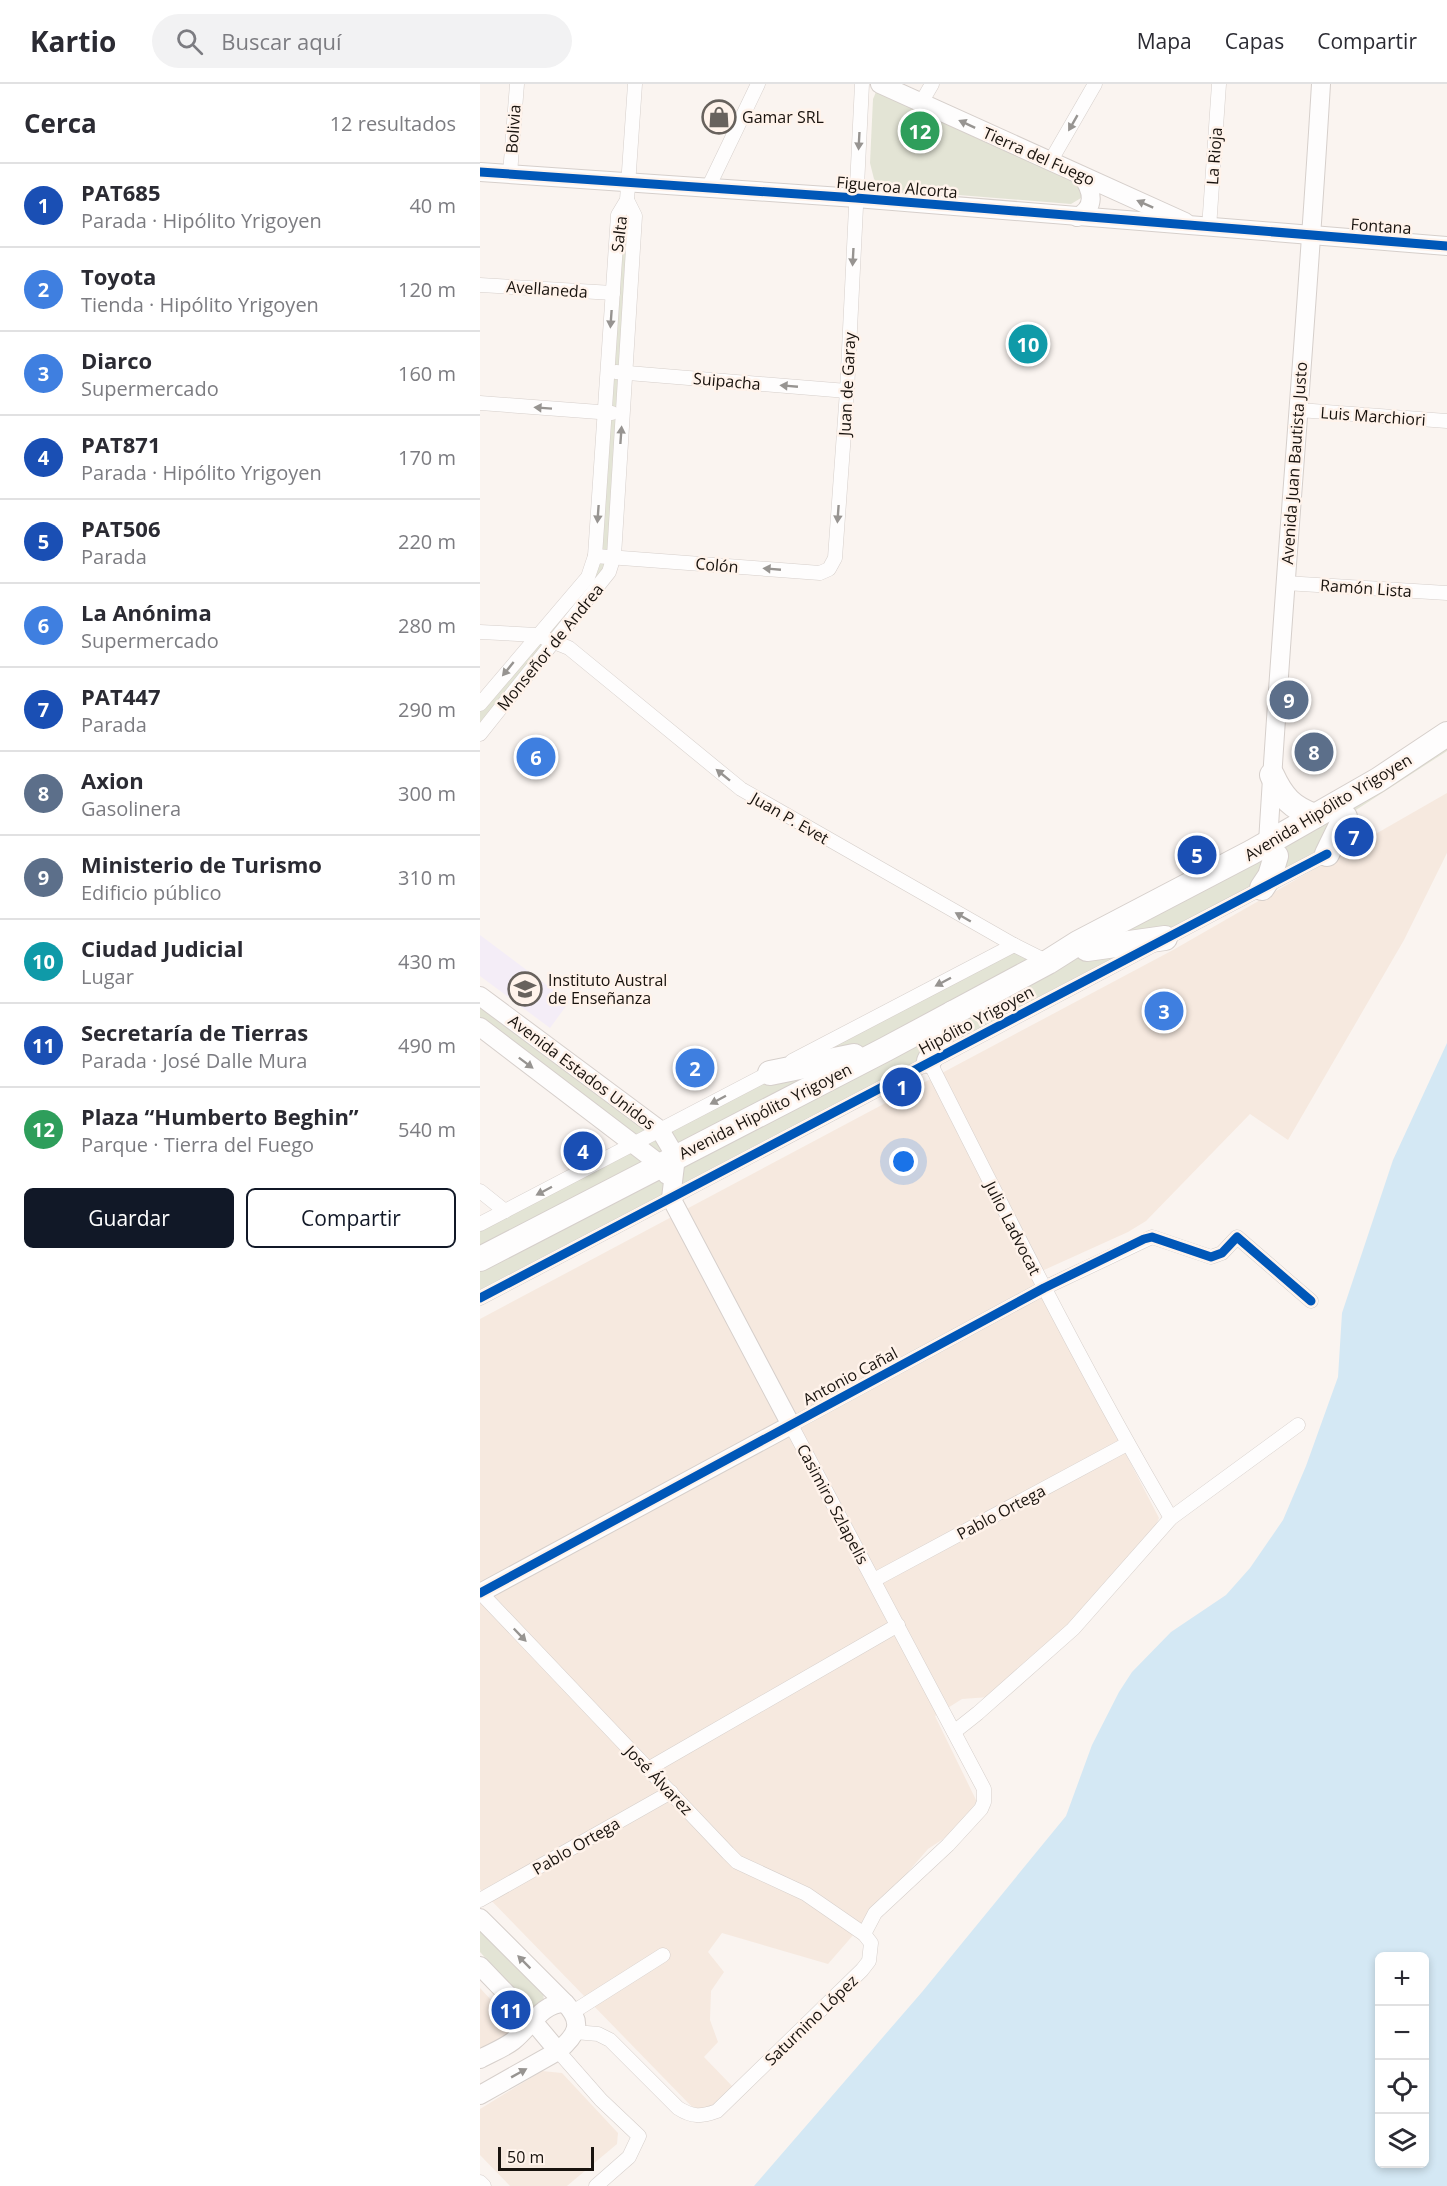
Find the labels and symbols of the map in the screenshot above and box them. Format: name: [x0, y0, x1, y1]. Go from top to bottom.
shop icon: Gamar SRL: [701, 99, 737, 135]
street label: Bolivia: [500, 104, 526, 154]
place label: Gamar SRL: [742, 106, 824, 128]
pin: 12: [900, 108, 940, 154]
one-way arrow: [1067, 115, 1078, 131]
one-way arrow: [958, 119, 975, 128]
street label: Tierra del Fuego: [980, 121, 1098, 191]
street label: La Rioja: [1201, 126, 1227, 186]
one-way arrow: [855, 132, 864, 151]
street label: Figueroa Alcorta: [835, 171, 959, 203]
one-way arrow: [1136, 199, 1153, 208]
street label: Fontana: [1350, 213, 1412, 239]
street label: Salta: [606, 215, 632, 253]
one-way arrow: [849, 247, 858, 266]
street label: Avellaneda: [506, 275, 588, 303]
one-way arrow: [607, 310, 616, 329]
pin: 10: [1008, 322, 1048, 366]
street label: Juan de Garay: [833, 331, 861, 438]
street label: Avenida Juan Bautista Justo: [1276, 361, 1312, 565]
street label: Suipacha: [692, 367, 762, 395]
one-way arrow: [779, 381, 798, 391]
street label: Luis Marchiori: [1320, 401, 1426, 431]
one-way arrow: [534, 403, 553, 412]
one-way arrow: [617, 426, 626, 445]
one-way arrow: [594, 504, 603, 523]
one-way arrow: [833, 504, 843, 523]
street label: Colón: [695, 552, 739, 578]
one-way arrow: [762, 564, 781, 574]
street label: Ramón Lista: [1319, 574, 1413, 602]
street label: Monseñor de Andrea: [492, 579, 608, 715]
one-way arrow: [503, 662, 515, 677]
pin: 9: [1270, 678, 1308, 722]
pin: 8: [1294, 730, 1334, 774]
pin: 6: [516, 734, 556, 780]
street label: Avenida Hipólito Yrigoyen: [1240, 748, 1416, 866]
one-way arrow: [715, 768, 731, 781]
street label: Juan P. Evet: [745, 786, 833, 849]
pin: 7: [1334, 814, 1374, 860]
pin: 5: [1178, 832, 1216, 878]
one-way arrow: [955, 911, 971, 922]
place label: Instituto Austral de Enseñanza: [548, 969, 667, 1009]
school or university icon: Instituto Austral de Enseñanza: [507, 971, 543, 1007]
one-way arrow: [935, 977, 952, 987]
street label: Hipólito Yrigoyen: [915, 980, 1037, 1060]
pin: 3: [1144, 988, 1184, 1034]
street label: Avenida Estados Unidos: [504, 1009, 660, 1135]
pin: 2: [676, 1046, 714, 1090]
one-way arrow: [518, 1057, 534, 1069]
street label: Avenida Hipólito Yrigoyen: [675, 1058, 855, 1164]
pin: 1: [882, 1064, 922, 1110]
one-way arrow: [709, 1095, 726, 1105]
pin: 4: [564, 1128, 602, 1174]
your location: [889, 1147, 918, 1176]
street label: Julio Ladvocat: [979, 1175, 1046, 1279]
one-way arrow: [535, 1186, 552, 1195]
street label: Antonio Cañal: [799, 1342, 901, 1410]
street label: Casimiro Szlapelis: [792, 1440, 874, 1568]
street label: Pablo Ortega: [953, 1479, 1049, 1545]
one-way arrow: [513, 1627, 527, 1641]
street label: José Álvarez: [619, 1739, 698, 1820]
street label: Pablo Ortega: [528, 1812, 624, 1880]
one-way arrow: [516, 1955, 531, 1969]
street label: Saturnino López: [760, 1970, 862, 2070]
pin: 11: [492, 1988, 531, 2032]
one-way arrow: [511, 2068, 528, 2078]
scale bar: [498, 2144, 594, 2172]

